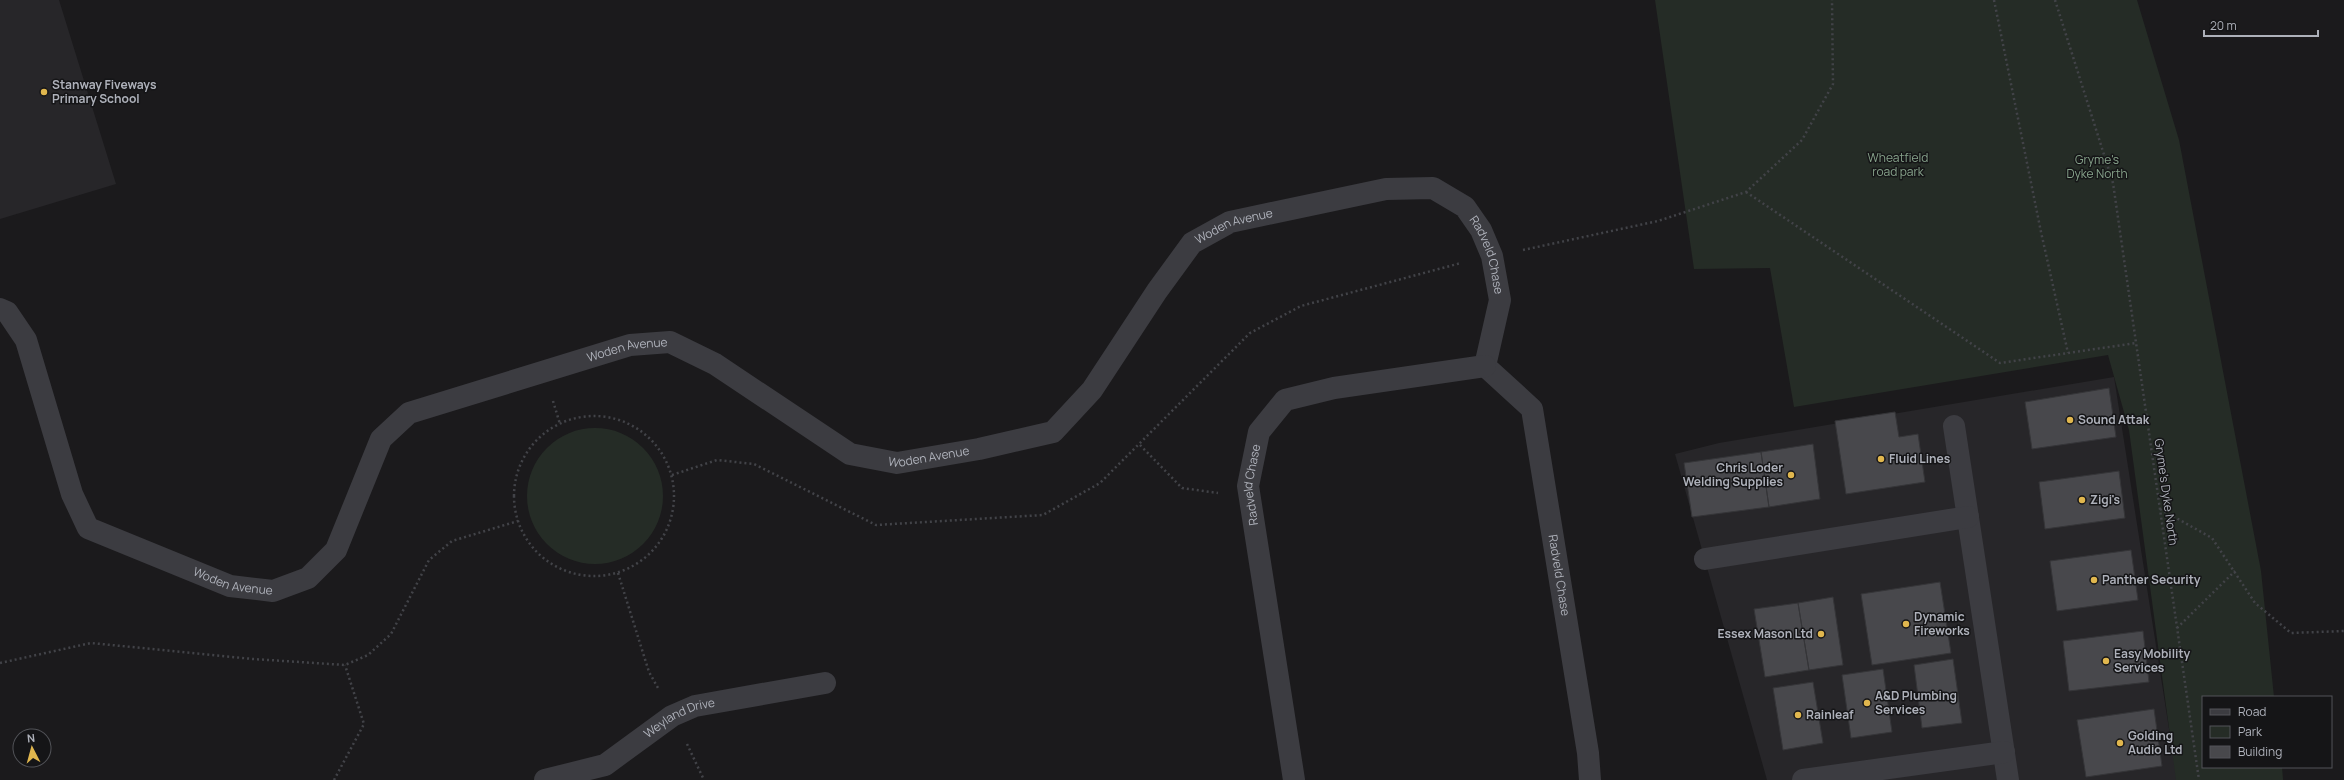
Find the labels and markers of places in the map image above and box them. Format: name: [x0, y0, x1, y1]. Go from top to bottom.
place label: Stanway Fiveways Primary School: [52, 76, 157, 107]
marker: Stanway Fiveways Primary School: [39, 87, 49, 97]
place label: Sound Attak: [2078, 411, 2150, 428]
marker: Sound Attak: [2065, 415, 2075, 425]
place label: Fluid Lines: [1889, 450, 1951, 467]
marker: Fluid Lines: [1876, 454, 1886, 464]
place label: Chris Loder Welding Supplies: [1683, 459, 1783, 490]
marker: Chris Loder Welding Supplies: [1786, 470, 1796, 480]
place label: Zigi's: [2090, 491, 2121, 508]
marker: Zigi's: [2077, 495, 2087, 505]
place label: Panther Security: [2102, 571, 2201, 588]
marker: Panther Security: [2089, 575, 2099, 585]
place label: Dynamic Fireworks: [1914, 608, 1970, 639]
marker: Dynamic Fireworks: [1901, 619, 1911, 629]
place label: Essex Mason Ltd: [1718, 625, 1813, 642]
marker: Essex Mason Ltd: [1816, 629, 1826, 639]
place label: Easy Mobility Services: [2114, 645, 2190, 676]
marker: Easy Mobility Services: [2101, 656, 2111, 666]
place label: A&D Plumbing Services: [1875, 687, 1957, 718]
marker: A&D Plumbing Services: [1862, 698, 1872, 708]
place label: Rainleaf: [1806, 706, 1854, 723]
marker: Rainleaf: [1793, 710, 1803, 720]
place label: Golding Audio Ltd: [2128, 727, 2183, 758]
marker: Golding Audio Ltd: [2115, 738, 2125, 748]

